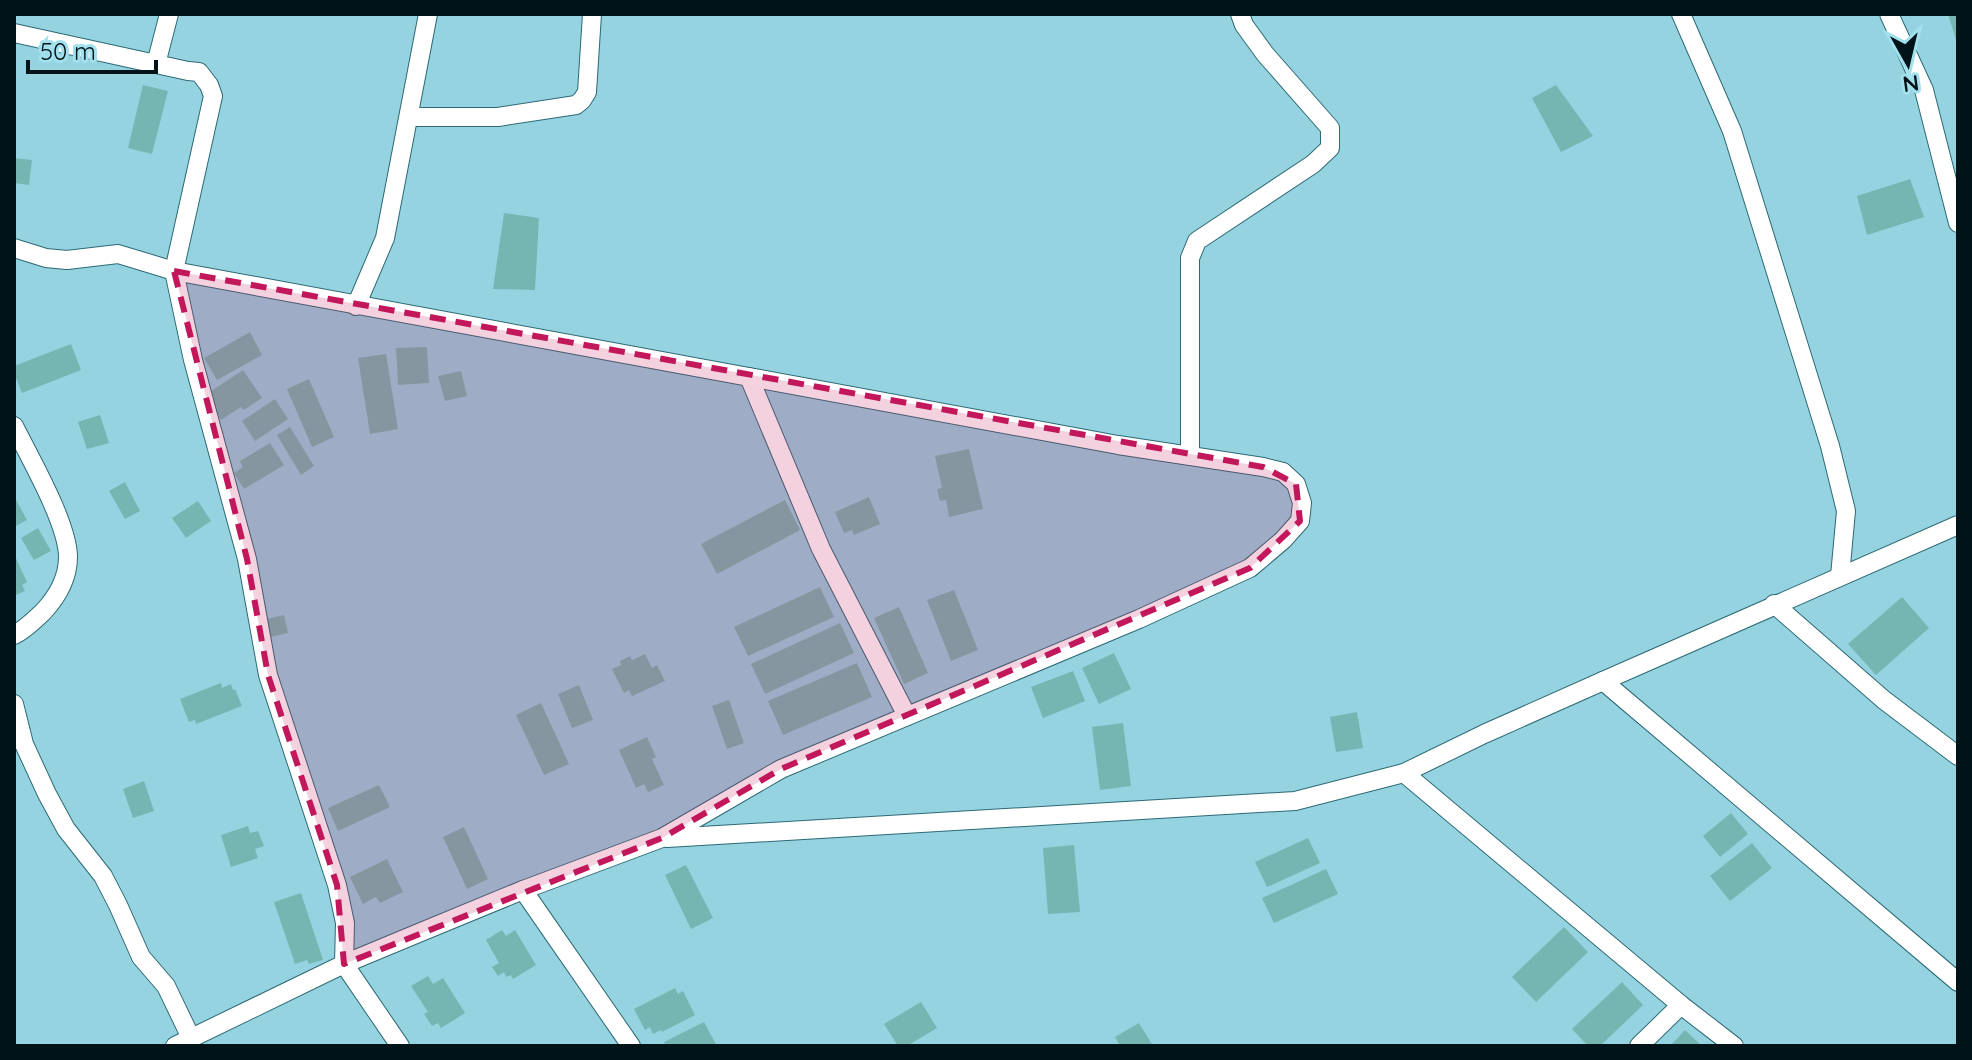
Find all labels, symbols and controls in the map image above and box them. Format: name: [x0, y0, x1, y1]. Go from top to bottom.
scale bar: [28, 24, 156, 74]
north arrow: [1868, 24, 1948, 104]
text: 50 m: [40, 36, 96, 66]
text: N: [1901, 69, 1921, 99]

